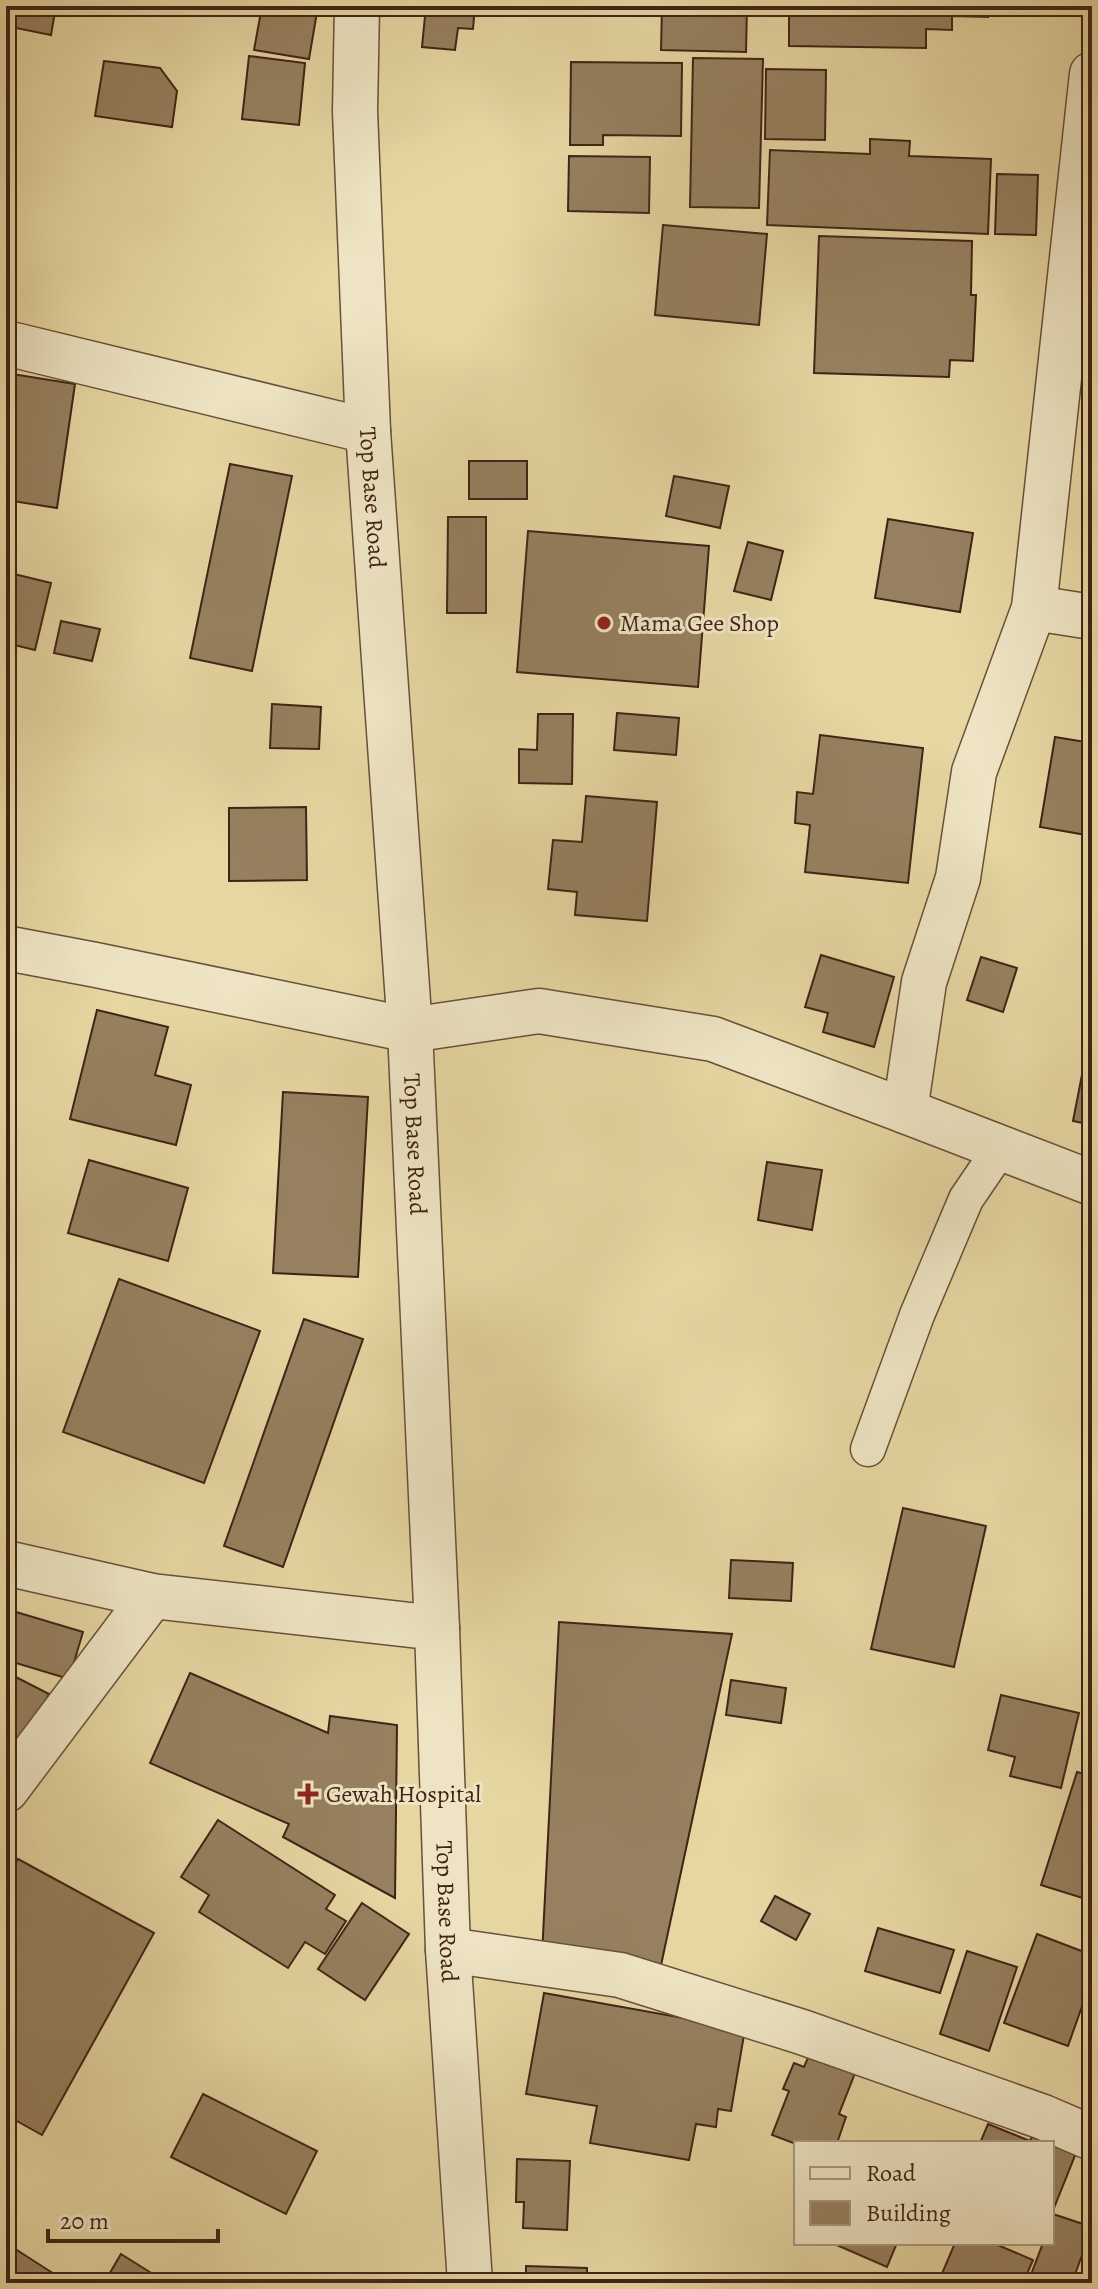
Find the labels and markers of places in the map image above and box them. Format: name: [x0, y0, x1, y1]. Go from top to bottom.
place label: Mama Gee Shop: [620, 607, 779, 639]
marker: Mama Gee Shop: [595, 614, 613, 632]
place label: Gewah Hospital: [326, 1778, 481, 1810]
marker: Gewah Hospital: [297, 1783, 319, 1805]

